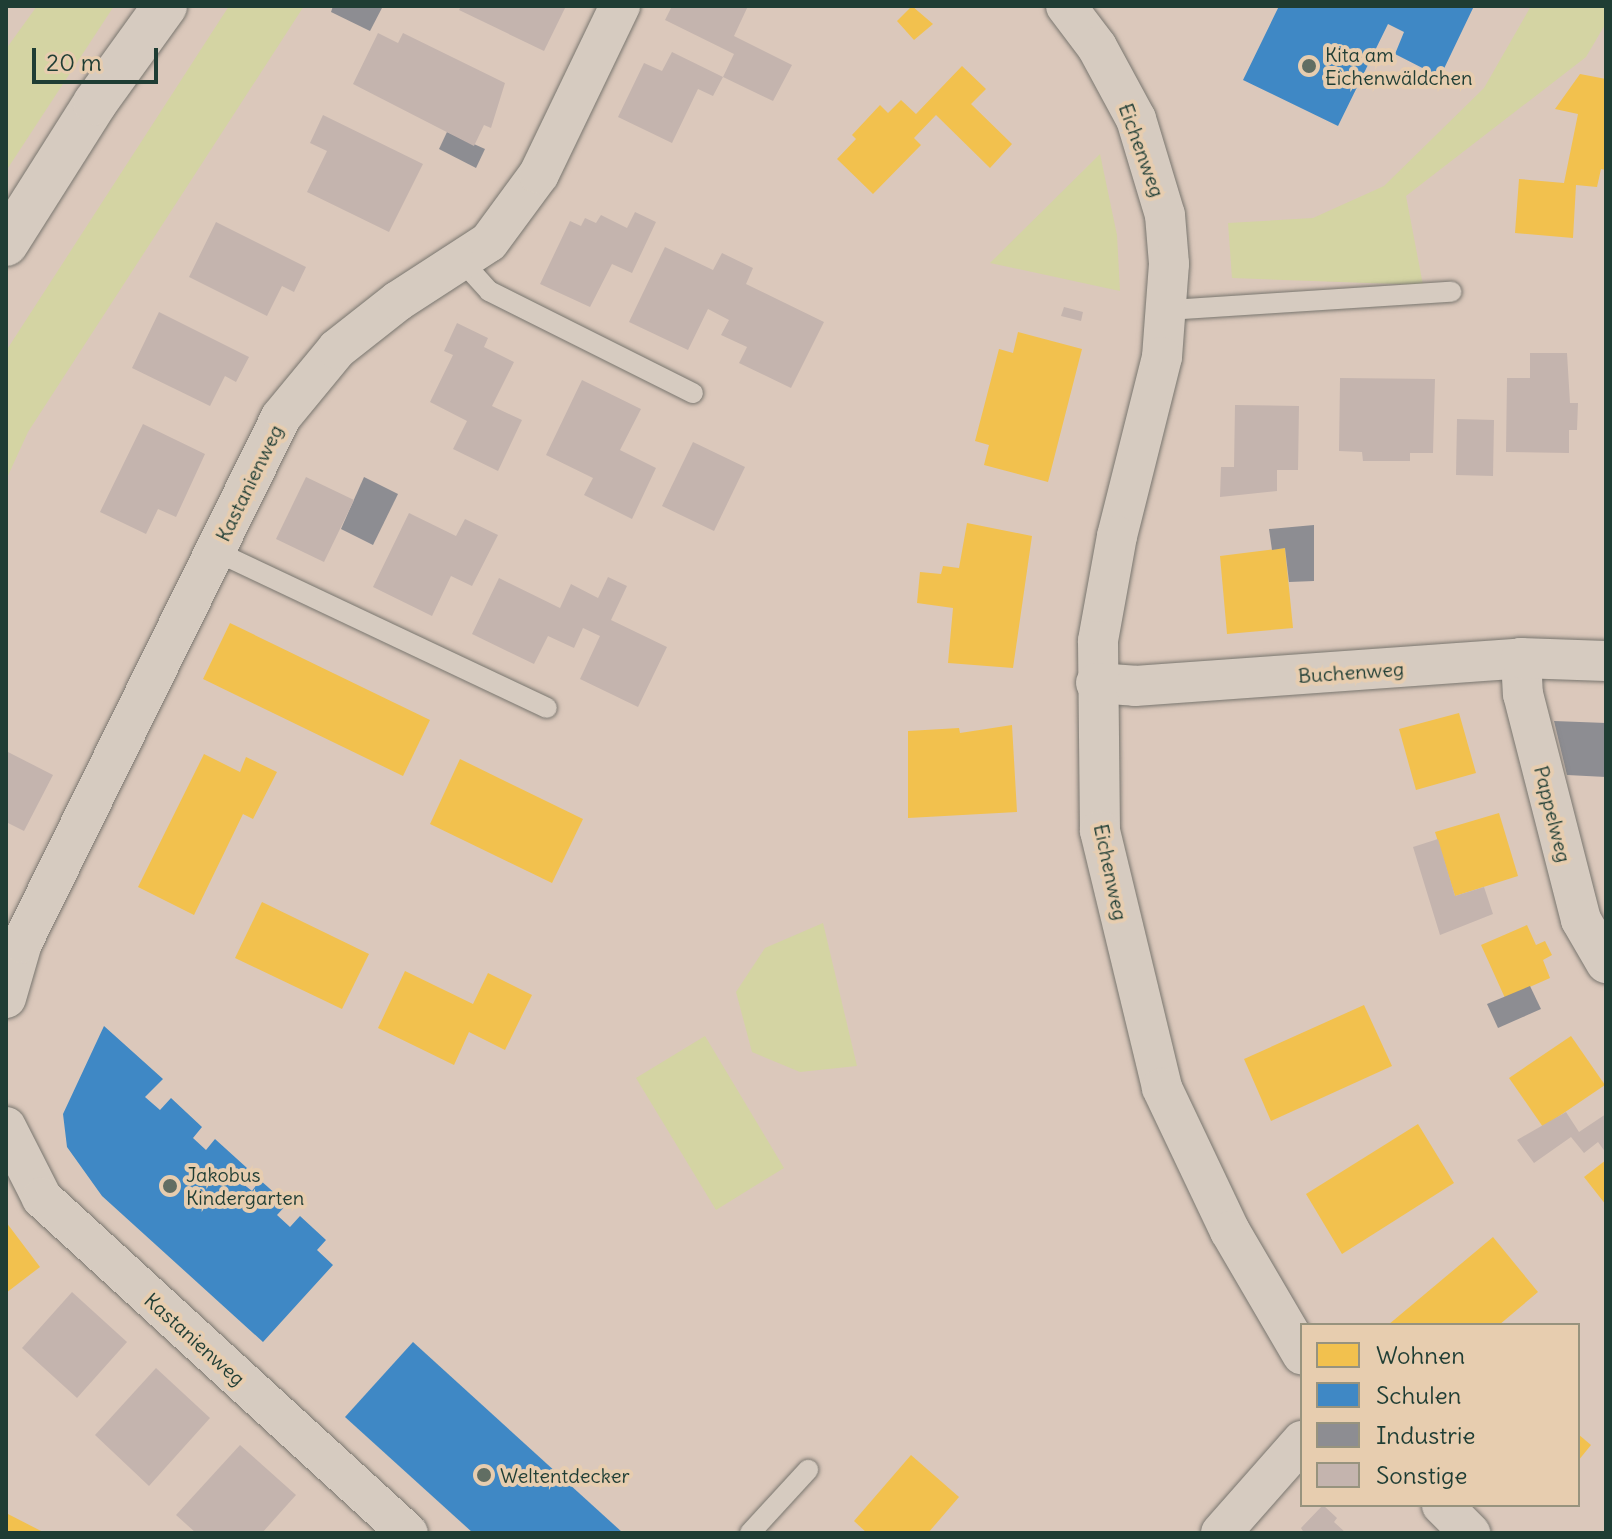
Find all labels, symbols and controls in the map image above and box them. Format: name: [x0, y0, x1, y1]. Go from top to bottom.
scale bar: [36, 32, 162, 82]
place label: Kita am Eichenwäldchen: [1325, 42, 1473, 89]
text: 20 m: [46, 47, 102, 77]
marker: Kita am Eichenwäldchen: [1300, 57, 1318, 75]
street label: Eichenweg: [1114, 100, 1170, 200]
street label: Kastanienweg: [210, 421, 288, 545]
street label: Buchenweg: [1297, 656, 1405, 688]
street label: Pappelweg: [1529, 763, 1577, 865]
street label: Eichenweg: [1089, 822, 1133, 922]
place label: Jakobus Kindergarten: [186, 1162, 304, 1209]
marker: Jakobus Kindergarten: [161, 1177, 179, 1195]
street label: Kastanienweg: [140, 1288, 250, 1390]
legend: [1300, 1323, 1580, 1507]
text: Wohnen: [1376, 1340, 1465, 1370]
text: Schulen: [1376, 1380, 1462, 1410]
text: Industrie: [1376, 1420, 1475, 1450]
text: Sonstige: [1376, 1460, 1467, 1490]
place label: Weltentdecker: [500, 1463, 630, 1487]
marker: Weltentdecker: [475, 1466, 493, 1484]

